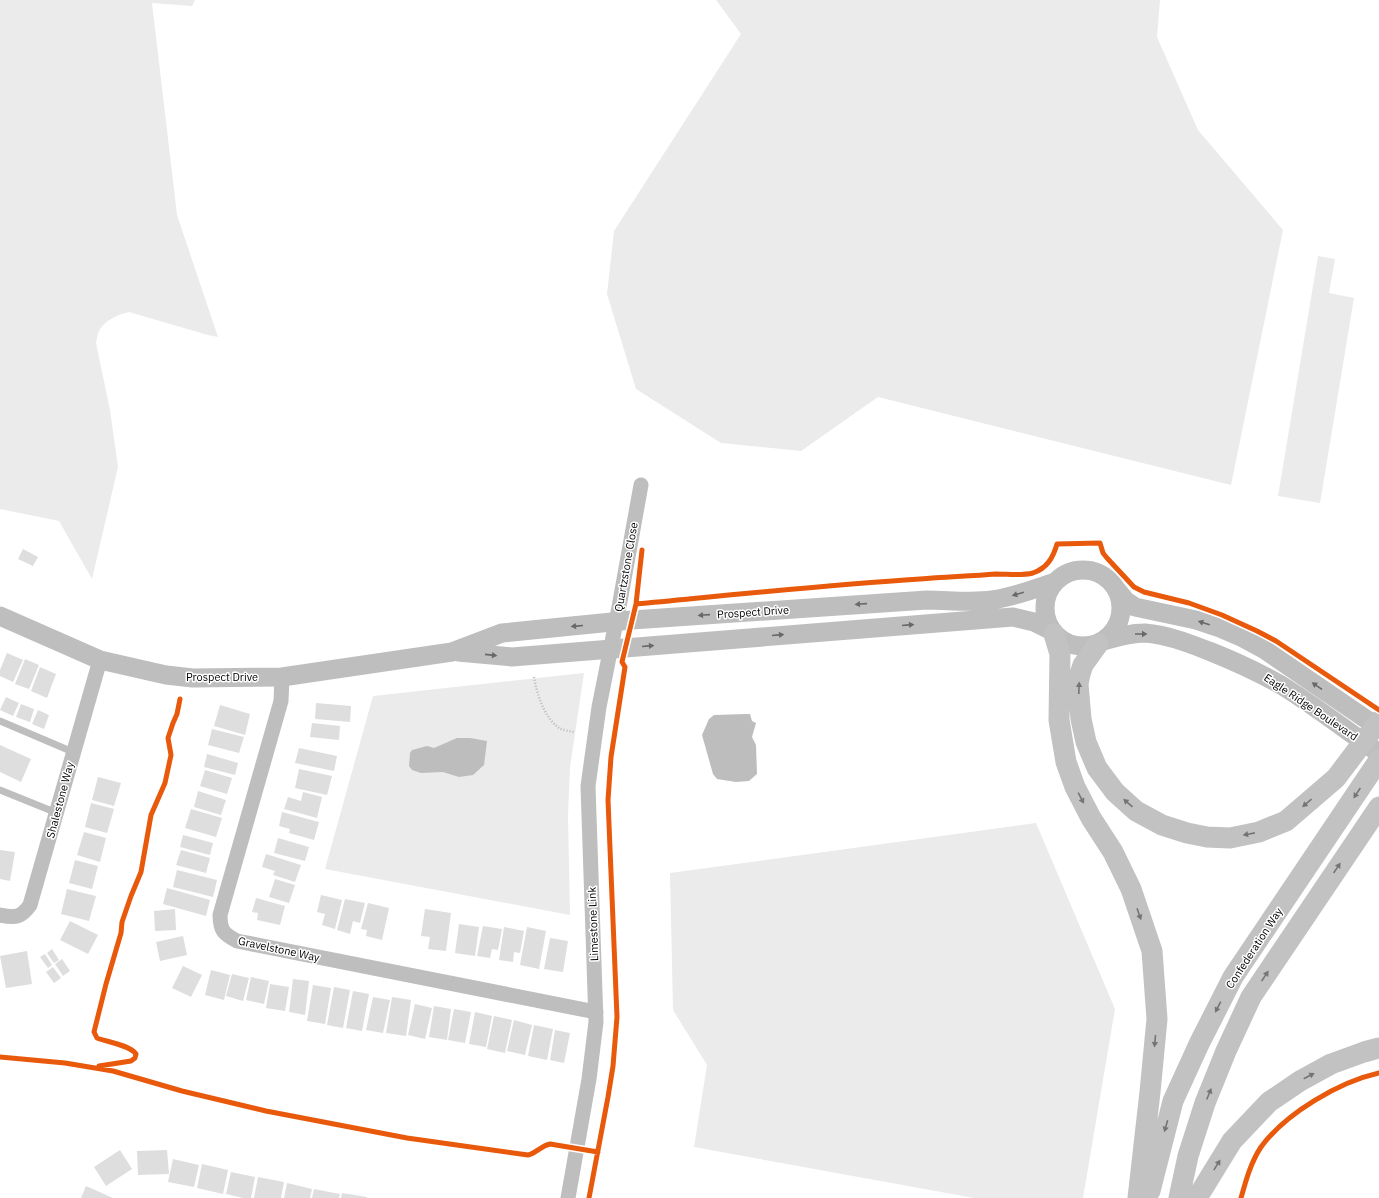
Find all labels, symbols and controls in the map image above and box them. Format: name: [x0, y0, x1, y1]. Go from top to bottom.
street label: Quartzstone Close: [611, 521, 641, 613]
one-way arrow: [1012, 591, 1024, 597]
one-way arrow: [855, 601, 867, 608]
street label: Prospect Drive: [717, 603, 789, 621]
one-way arrow: [698, 612, 710, 619]
one-way arrow: [1198, 620, 1210, 626]
one-way arrow: [571, 622, 583, 629]
one-way arrow: [902, 622, 914, 628]
one-way arrow: [1135, 631, 1148, 637]
one-way arrow: [772, 632, 784, 639]
one-way arrow: [642, 642, 654, 649]
one-way arrow: [485, 652, 497, 659]
street label: Prospect Drive: [186, 670, 258, 684]
street label: Eagle Ridge Boulevard: [1261, 670, 1361, 744]
one-way arrow: [1075, 682, 1082, 694]
one-way arrow: [1312, 682, 1322, 690]
street label: Shalestone Way: [43, 760, 77, 840]
one-way arrow: [1353, 788, 1361, 798]
one-way arrow: [1077, 792, 1084, 804]
one-way arrow: [1302, 798, 1313, 807]
one-way arrow: [1123, 799, 1132, 808]
one-way arrow: [1243, 831, 1255, 837]
one-way arrow: [1334, 863, 1341, 874]
street label: Limestone Link: [585, 886, 601, 961]
street label: Confederation Way: [1223, 904, 1286, 991]
one-way arrow: [1136, 908, 1142, 920]
street label: Gravelstone Way: [237, 934, 322, 965]
one-way arrow: [1261, 971, 1269, 982]
one-way arrow: [1215, 1001, 1221, 1013]
one-way arrow: [1151, 1035, 1158, 1047]
one-way arrow: [1304, 1072, 1315, 1079]
one-way arrow: [1207, 1087, 1213, 1099]
one-way arrow: [1163, 1120, 1169, 1132]
one-way arrow: [1213, 1160, 1221, 1170]

